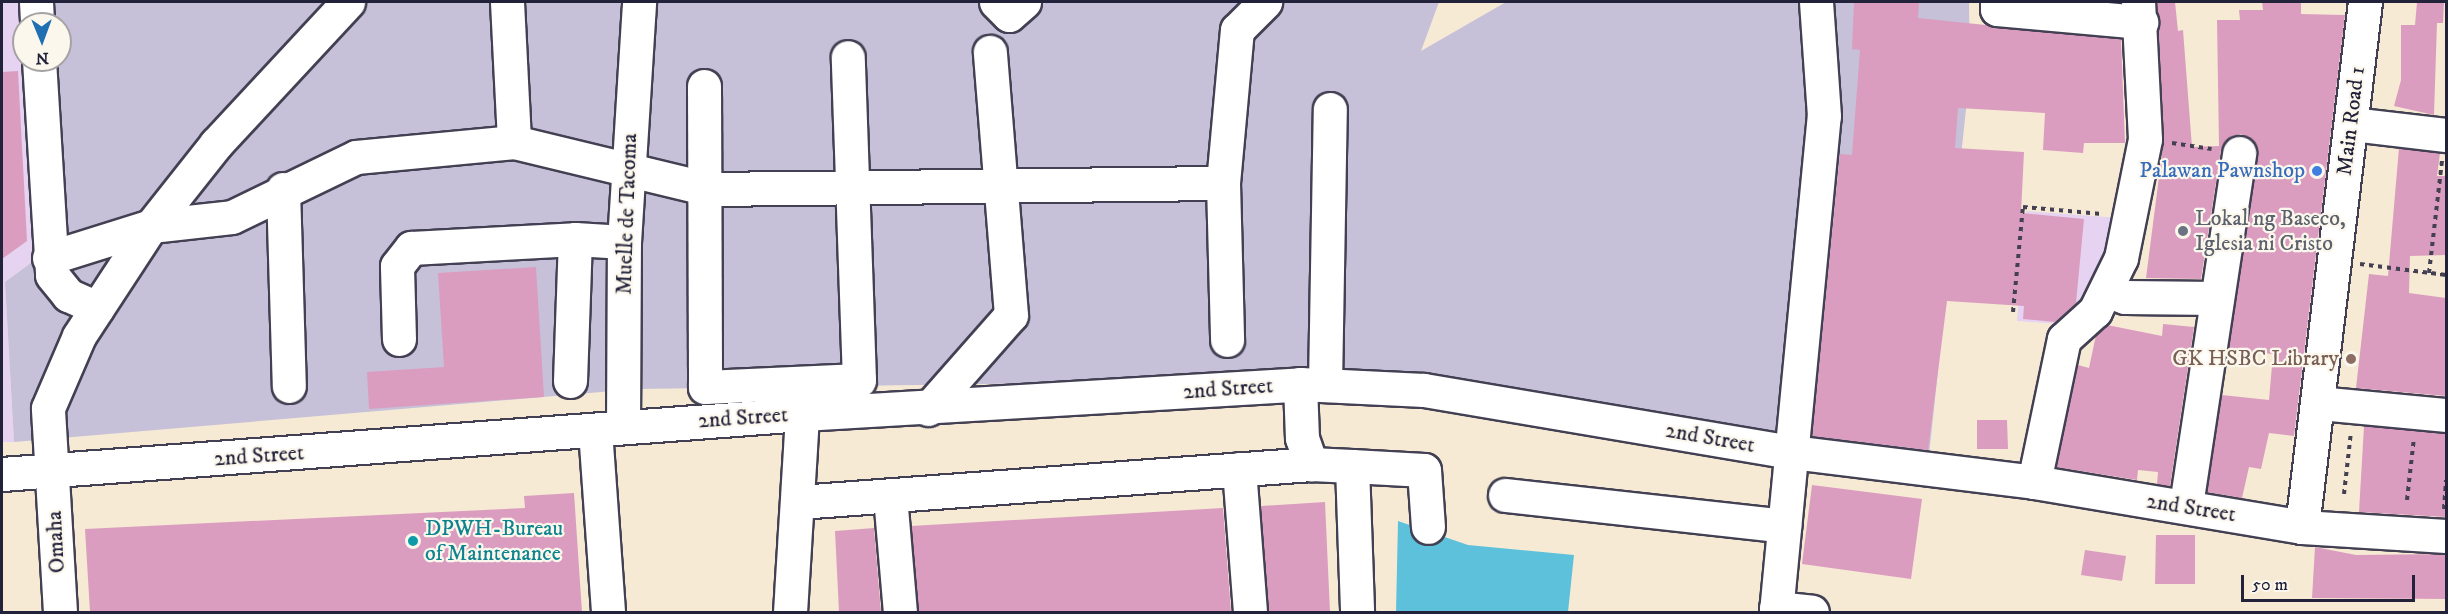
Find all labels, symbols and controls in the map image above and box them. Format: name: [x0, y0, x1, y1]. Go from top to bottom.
north arrow: [12, 12, 72, 72]
text: N: [36, 48, 49, 68]
street label: Main Road 1: [2331, 65, 2371, 177]
street label: Muelle de Tacoma: [611, 133, 643, 295]
place label: Palawan Pawnshop: [2139, 158, 2305, 184]
marker: Palawan Pawnshop: [2310, 164, 2324, 178]
place label: Lokal ng Baseco, Iglesia ni Cristo: [2195, 205, 2346, 256]
marker: Lokal ng Baseco, Iglesia ni Cristo: [2176, 224, 2190, 238]
place label: GK HSBC Library: [2172, 346, 2339, 372]
marker: GK HSBC Library: [2344, 352, 2358, 366]
street label: 2nd Street: [1182, 373, 1274, 405]
street label: 2nd Street: [697, 402, 789, 434]
street label: 2nd Street: [1663, 417, 1757, 459]
street label: 2nd Street: [213, 440, 305, 472]
street label: 2nd Street: [2145, 488, 2237, 528]
street label: Omaha: [41, 510, 71, 574]
place label: DPWH-Bureau of Maintenance: [425, 515, 563, 566]
marker: DPWH-Bureau of Maintenance: [406, 534, 420, 548]
scale bar: [2244, 563, 2418, 601]
text: 50 m: [2252, 574, 2288, 596]

